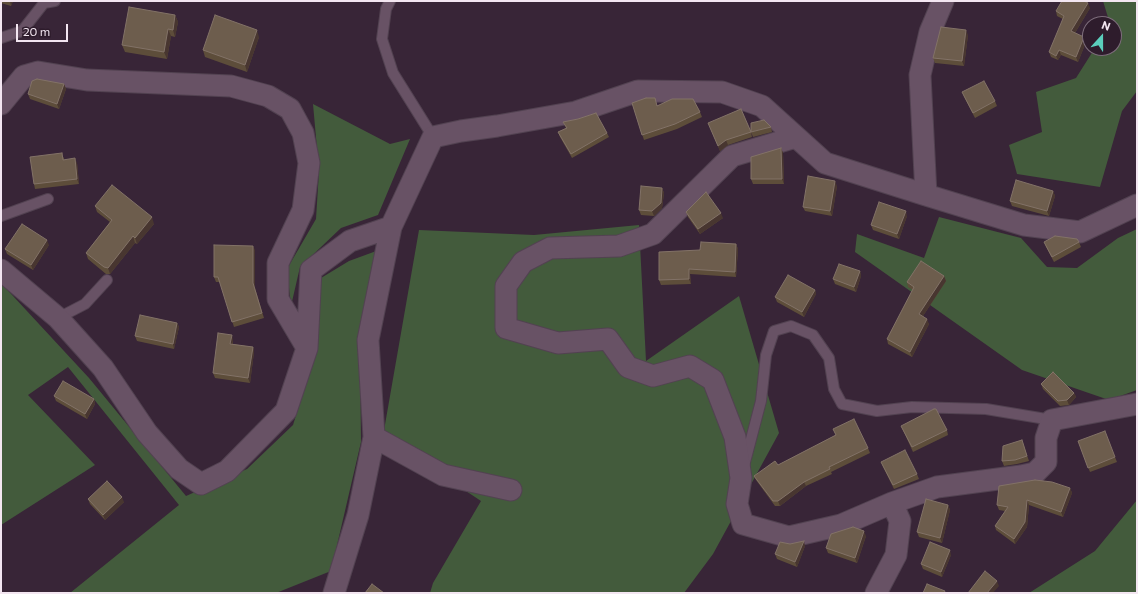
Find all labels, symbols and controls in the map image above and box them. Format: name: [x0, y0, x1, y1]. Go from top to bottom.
scale bar: [18, 16, 70, 42]
north arrow: [1082, 16, 1122, 56]
text: N: [1100, 18, 1112, 33]
text: 20 m: [23, 24, 50, 38]

